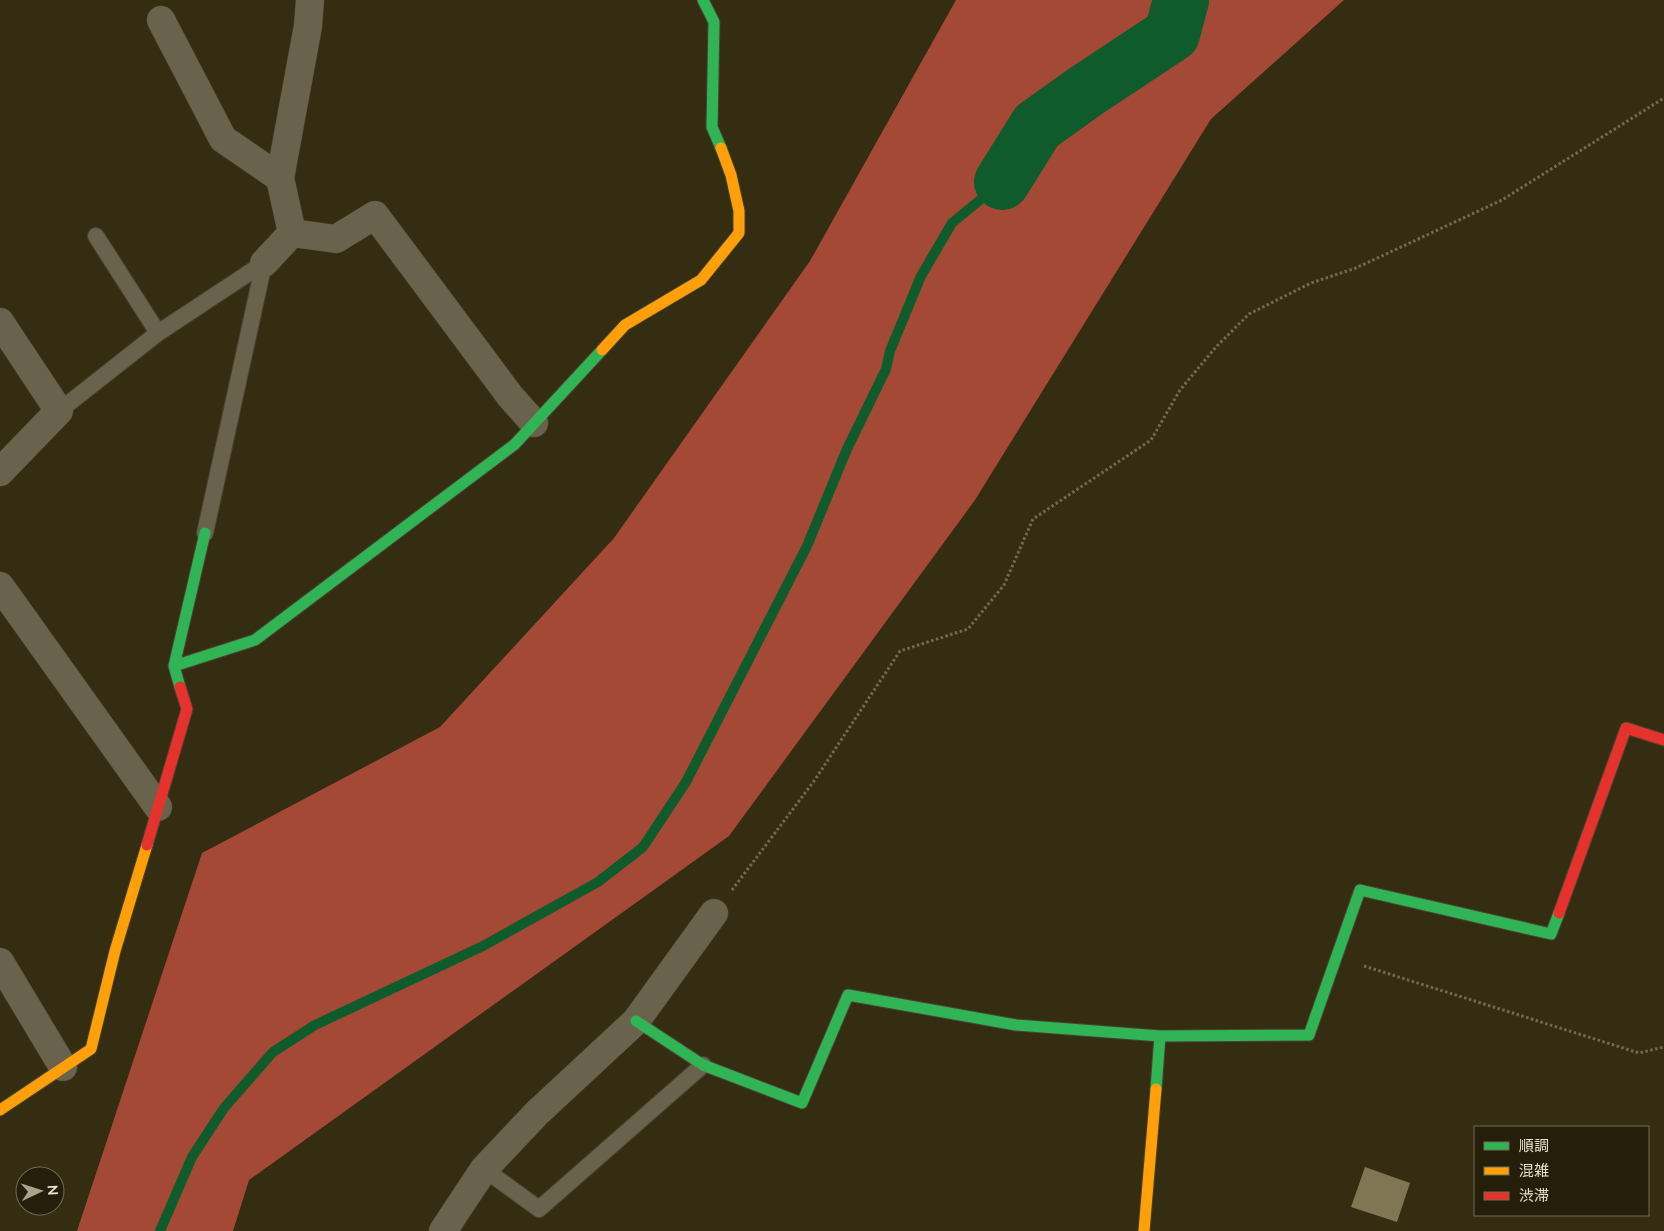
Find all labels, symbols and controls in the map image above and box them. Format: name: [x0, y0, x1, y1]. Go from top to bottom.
legend: [1474, 1126, 1649, 1216]
text: 順調: [1519, 1136, 1549, 1156]
text: 混雑: [1519, 1161, 1549, 1181]
north arrow: [15, 1166, 65, 1216]
text: N: [43, 1184, 62, 1196]
text: 渋滞: [1519, 1186, 1549, 1206]

